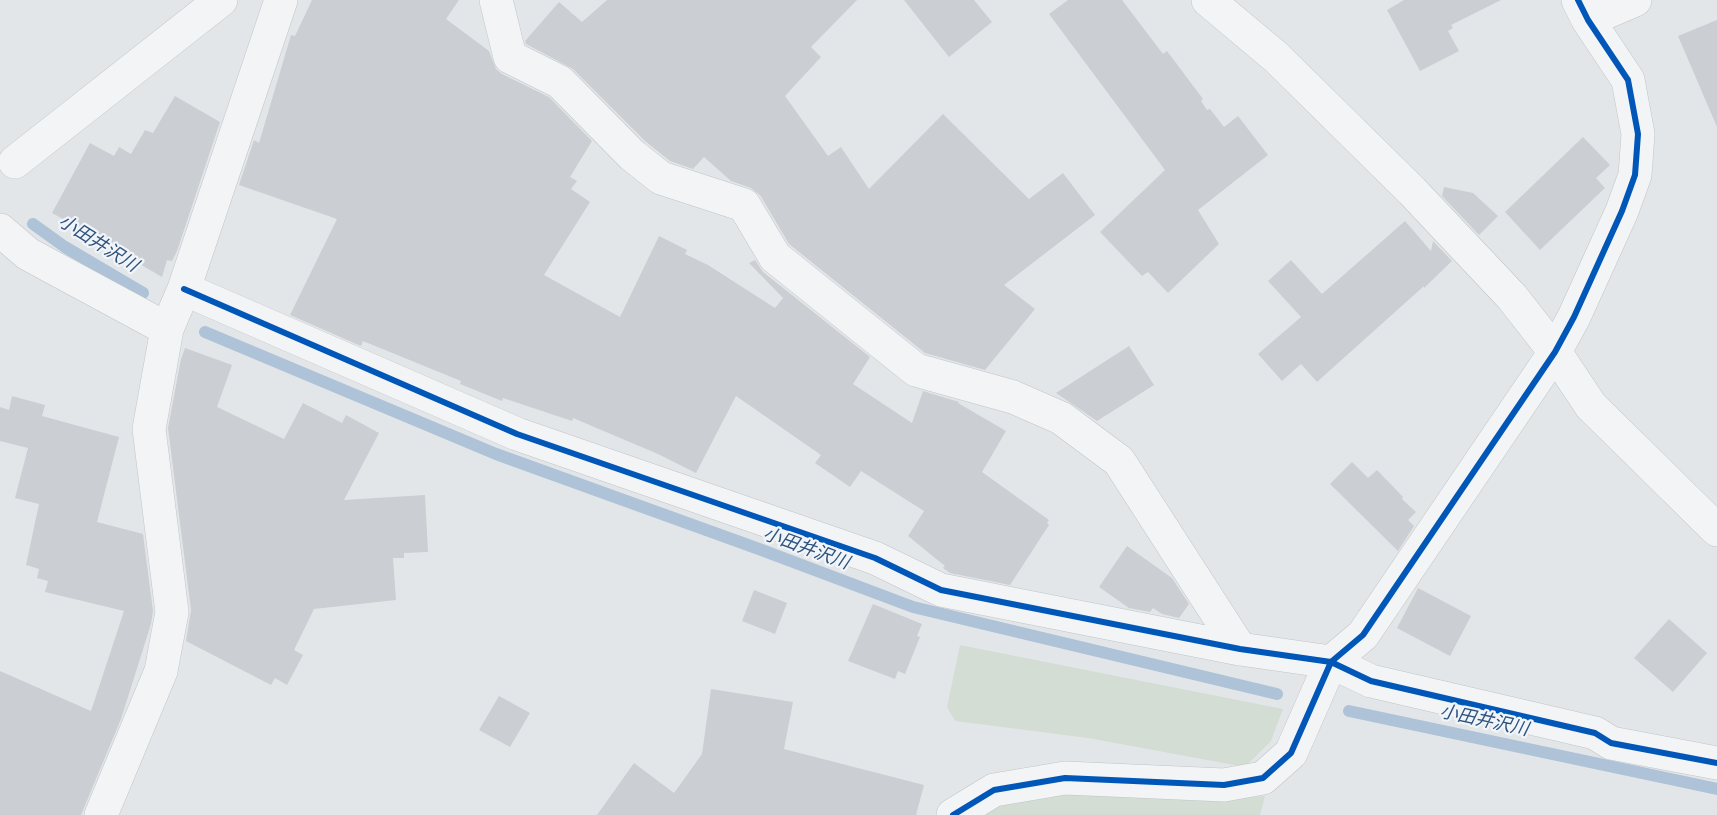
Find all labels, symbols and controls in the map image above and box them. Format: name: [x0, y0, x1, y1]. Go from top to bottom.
water label: 小田井沢川: [54, 211, 142, 277]
water label: 小田井沢川: [760, 523, 852, 575]
water label: 小田井沢川: [1438, 701, 1530, 741]

